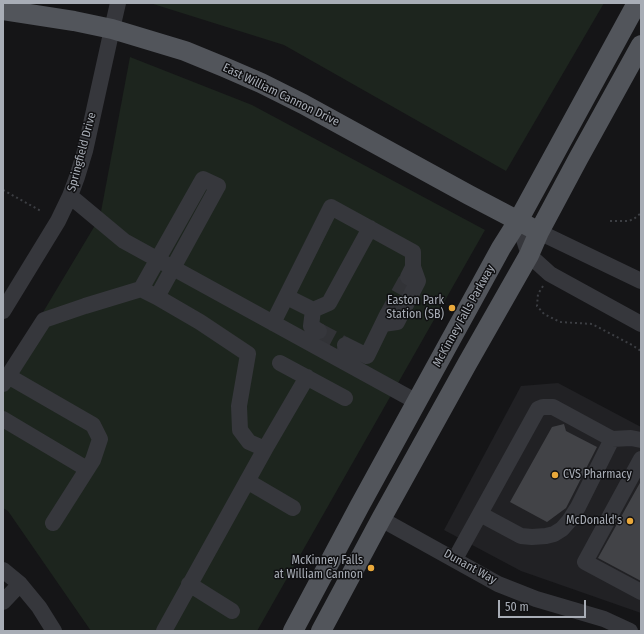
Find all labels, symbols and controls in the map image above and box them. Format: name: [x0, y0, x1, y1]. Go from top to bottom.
street label: East William Cannon Drive: [220, 61, 342, 129]
street label: Springfield Drive: [65, 111, 99, 193]
street label: McKinney Falls Parkway: [430, 262, 498, 370]
place label: Easton Park Station (SB): [386, 294, 444, 322]
marker: Easton Park Station (SB): [447, 303, 457, 313]
place label: CVS Pharmacy: [563, 468, 632, 482]
marker: CVS Pharmacy: [550, 470, 560, 480]
place label: McDonald's: [566, 514, 622, 528]
marker: McDonald's: [625, 516, 635, 526]
street label: Dunant Way: [441, 547, 499, 587]
place label: McKinney Falls at William Cannon: [274, 554, 363, 582]
marker: McKinney Falls at William Cannon: [366, 563, 376, 573]
scale bar: [500, 592, 588, 618]
text: 50 m: [505, 600, 529, 614]

